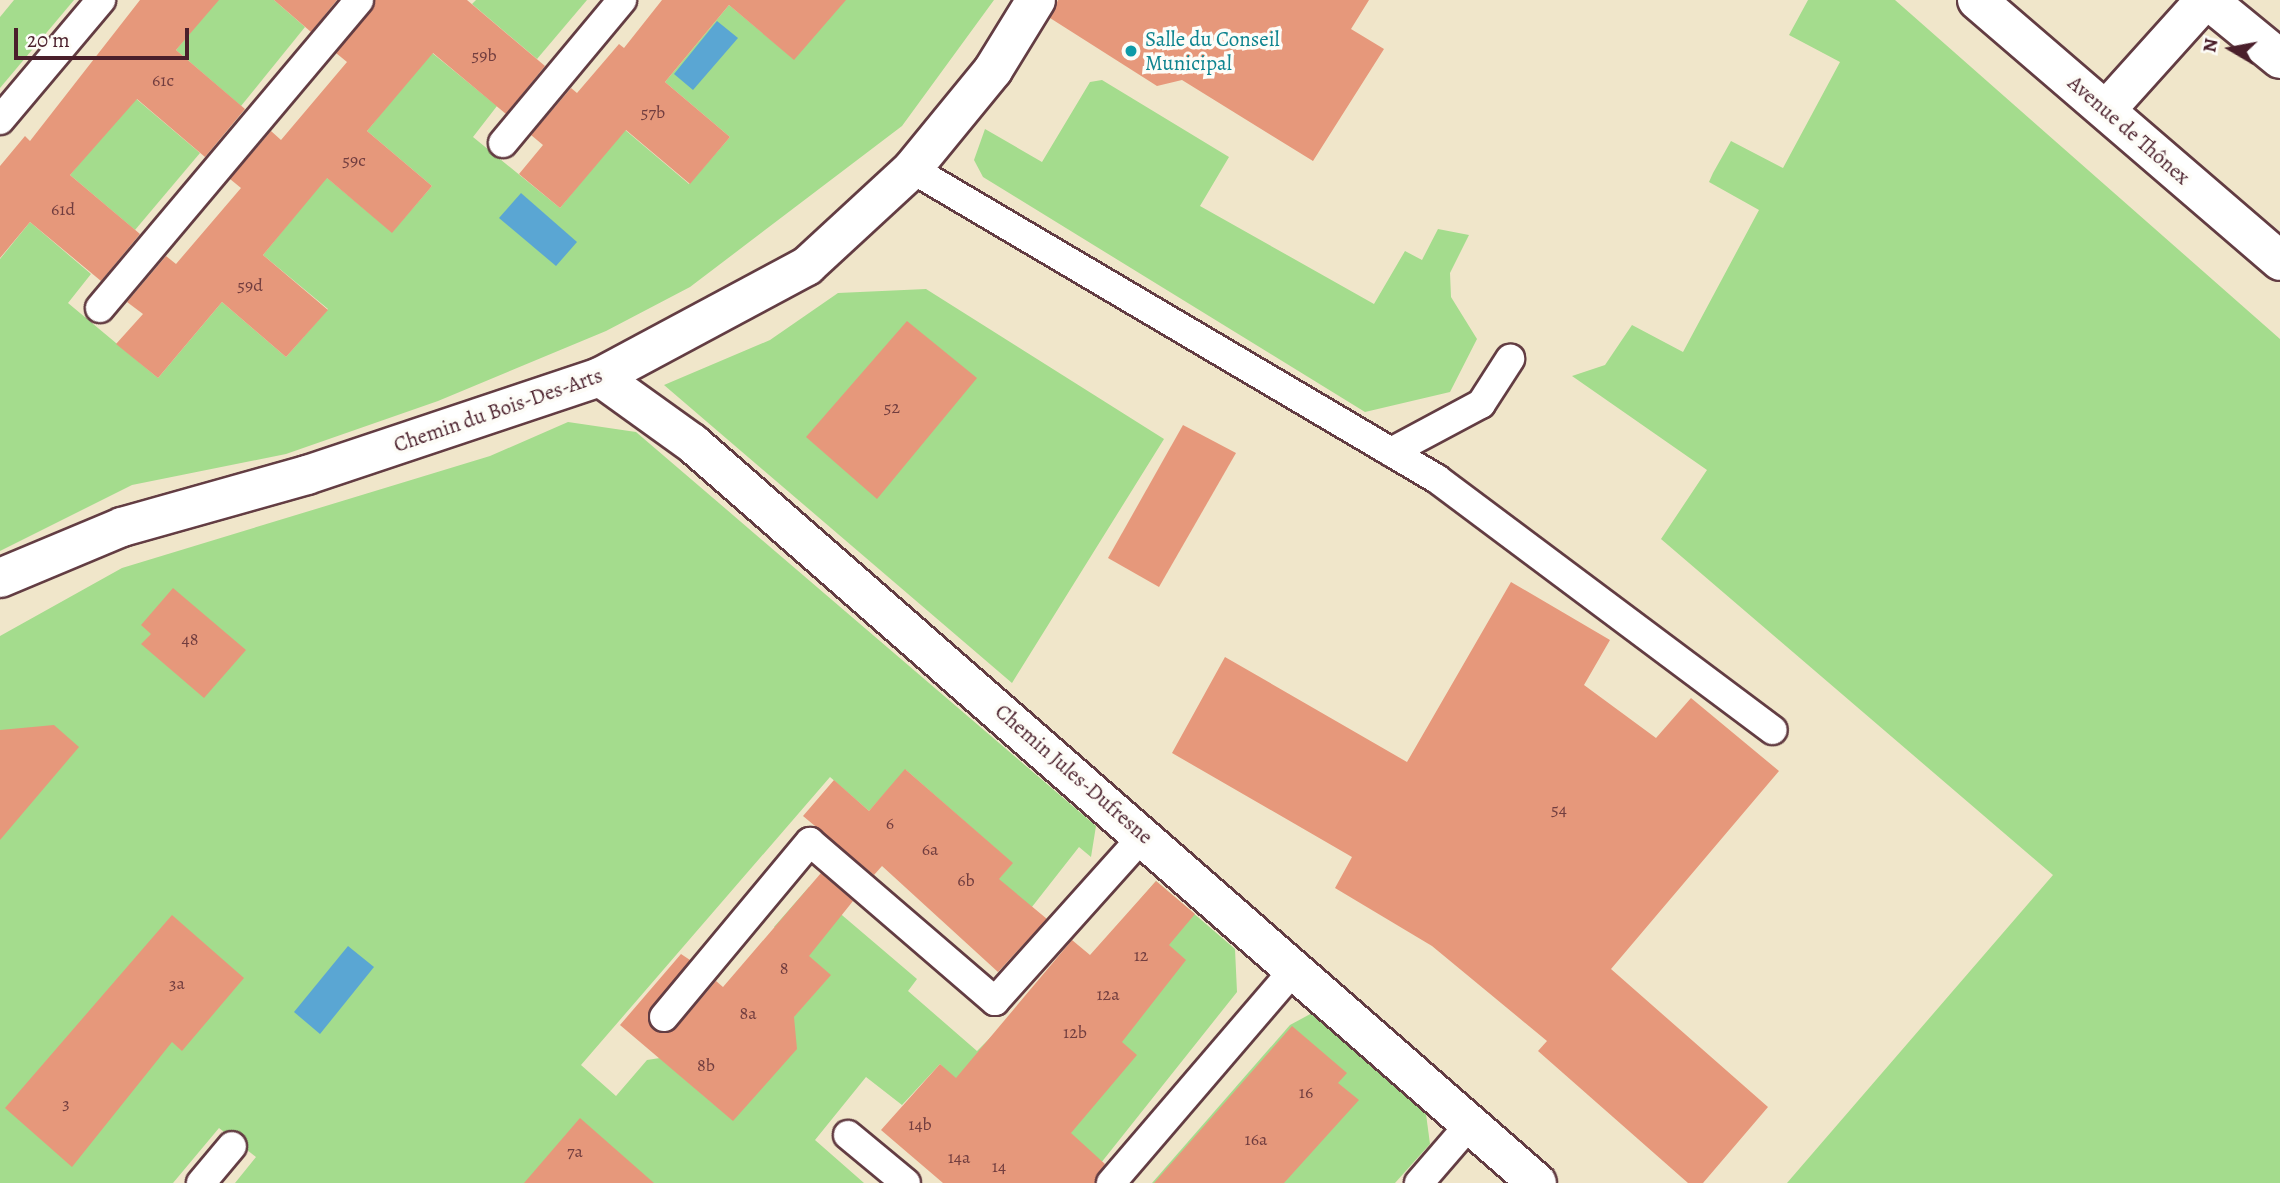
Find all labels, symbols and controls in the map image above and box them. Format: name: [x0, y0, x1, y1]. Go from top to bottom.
scale bar: [18, 14, 192, 58]
north arrow: [2196, 14, 2266, 84]
text: 20 m: [27, 26, 70, 54]
place label: Salle du Conseil Municipal: [1145, 26, 1280, 76]
text: N: [2196, 36, 2224, 54]
marker: Salle du Conseil Municipal: [1123, 43, 1139, 59]
house number: 59b: [471, 44, 497, 66]
house number: 61c: [152, 69, 174, 91]
street label: Avenue de Thônex: [2063, 70, 2195, 190]
house number: 57b: [641, 101, 665, 123]
house number: 59c: [342, 149, 366, 171]
house number: 61d: [51, 198, 75, 220]
house number: 59d: [237, 274, 263, 296]
street label: Chemin du Bois-Des-Arts: [390, 362, 606, 458]
house number: 52: [884, 396, 900, 418]
house number: 48: [182, 628, 198, 650]
street label: Chemin Jules-Dufresne: [990, 699, 1158, 849]
house number: 54: [1551, 798, 1567, 820]
house number: 6: [886, 812, 894, 834]
house number: 6a: [922, 838, 938, 860]
house number: 6b: [957, 869, 975, 891]
house number: 12: [1134, 944, 1148, 966]
house number: 8: [780, 957, 788, 979]
house number: 3a: [169, 972, 185, 994]
house number: 12a: [1096, 983, 1120, 1005]
house number: 8a: [739, 1002, 757, 1024]
house number: 12b: [1063, 1021, 1087, 1043]
house number: 8b: [697, 1054, 715, 1076]
house number: 16: [1299, 1081, 1313, 1103]
house number: 3: [62, 1092, 70, 1114]
house number: 14b: [908, 1113, 932, 1135]
house number: 16a: [1245, 1128, 1267, 1150]
house number: 7a: [567, 1140, 583, 1162]
house number: 14a: [948, 1146, 970, 1168]
house number: 14: [992, 1155, 1006, 1177]

